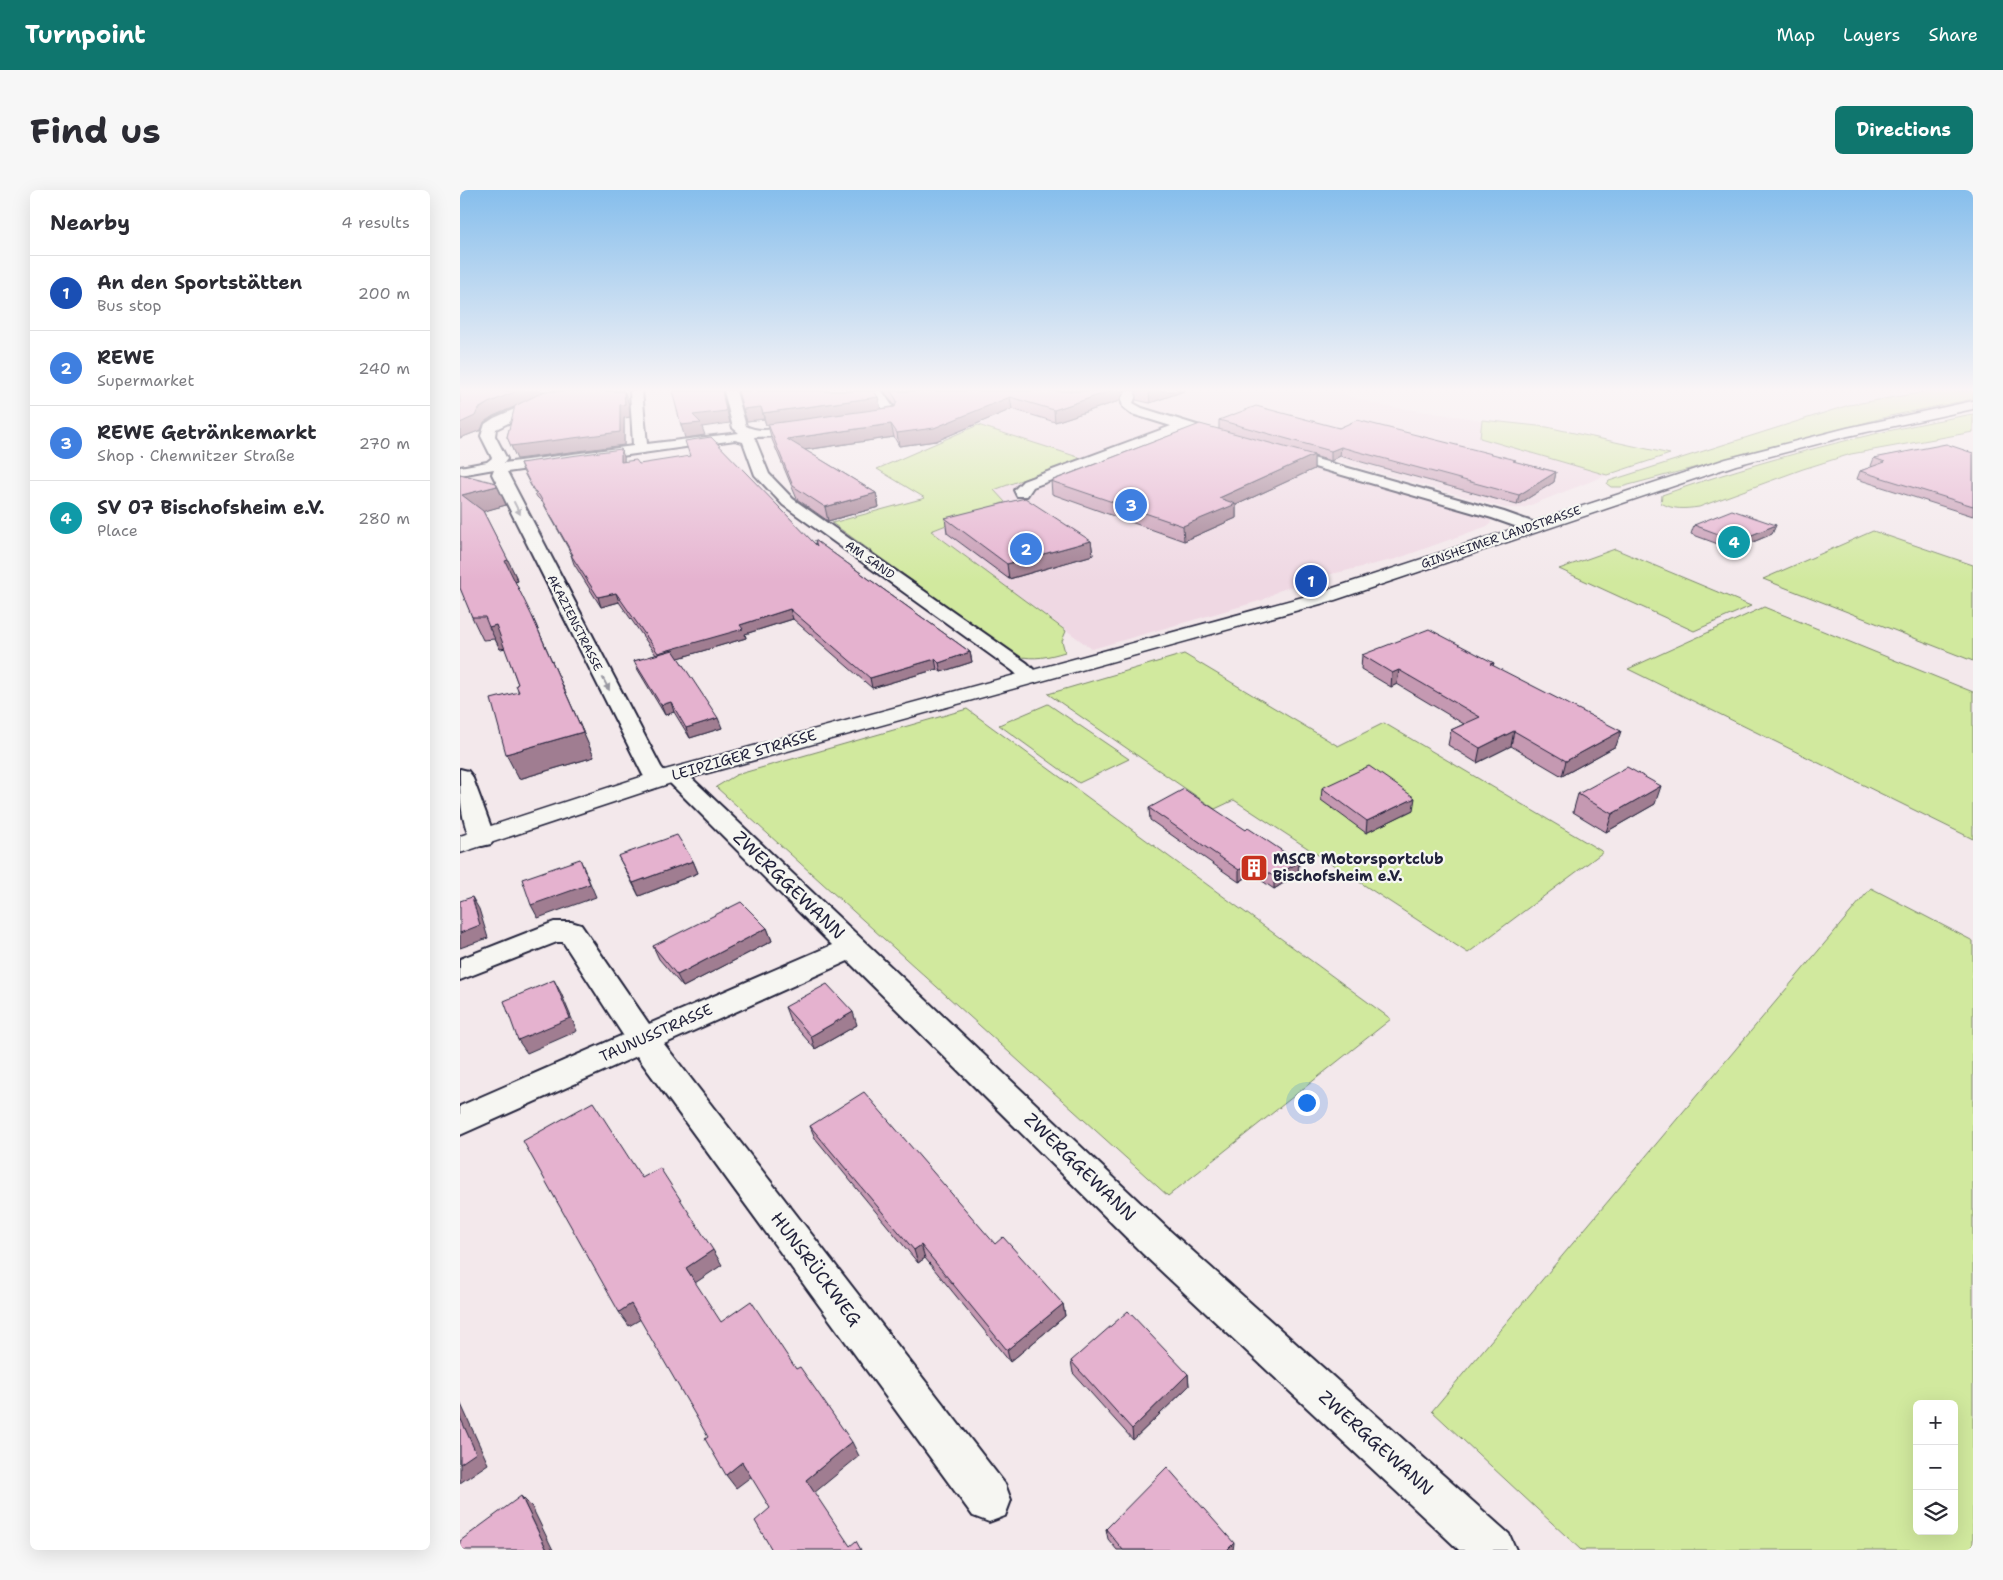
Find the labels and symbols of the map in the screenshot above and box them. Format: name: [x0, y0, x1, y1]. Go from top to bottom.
pin: 3: [1115, 486, 1147, 524]
one-way arrow: [513, 501, 521, 516]
street label: GINSHEIMER LANDSTRASSE: [1419, 502, 1583, 572]
pin: 4: [1718, 523, 1750, 561]
pin: 2: [1010, 530, 1042, 568]
street label: AM SAND: [842, 537, 898, 583]
pin: 1: [1295, 562, 1327, 600]
street label: AKAZIENSTRASSE: [544, 572, 606, 674]
one-way arrow: [602, 677, 611, 691]
street label: LEIPZIGER STRASSE: [669, 725, 819, 785]
street label: ZWERGGEWANN: [728, 825, 850, 945]
place label: MSCB Motorsportclub Bischofsheim e.V.: [1273, 849, 1444, 886]
building icon: MSCB Motorsportclub Bischofsheim e.V.: [1239, 853, 1269, 883]
street label: TAUNUSSTRASSE: [596, 999, 716, 1067]
your location: [1294, 1090, 1320, 1116]
street label: ZWERGGEWANN: [1019, 1107, 1141, 1227]
street label: HUNSRÜCKWEG: [765, 1207, 867, 1331]
street label: ZWERGGEWANN: [1314, 1385, 1438, 1501]

